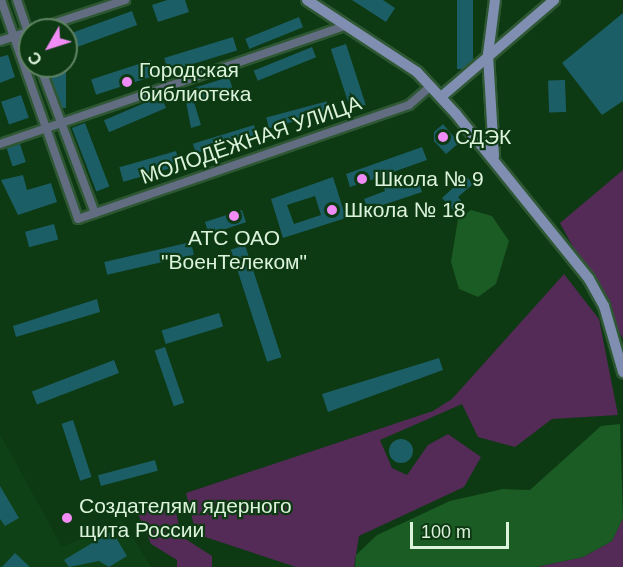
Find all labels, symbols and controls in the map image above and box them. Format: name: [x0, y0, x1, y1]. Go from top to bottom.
north arrow: [18, 18, 78, 78]
text: С: [25, 49, 45, 68]
place label: Городская библиотека: [139, 57, 251, 107]
marker: Городская библиотека: [120, 75, 134, 89]
street label: МОЛОДЁЖНАЯ УЛИЦА: [137, 90, 365, 190]
place label: СДЭК: [455, 124, 511, 150]
marker: СДЭК: [436, 130, 450, 144]
place label: Школа № 9: [374, 166, 484, 192]
marker: Школа № 9: [355, 172, 369, 186]
place label: Школа № 18: [344, 197, 465, 223]
marker: Школа № 18: [325, 203, 339, 217]
marker: АТС ОАО "ВоенТелеком": [227, 209, 241, 223]
place label: АТС ОАО "ВоенТелеком": [161, 225, 307, 275]
place label: Создателям ядерного щита России: [79, 493, 292, 543]
scale bar: [413, 510, 512, 548]
marker: Создателям ядерного щита России: [60, 511, 74, 525]
text: 100 m: [421, 522, 471, 542]

